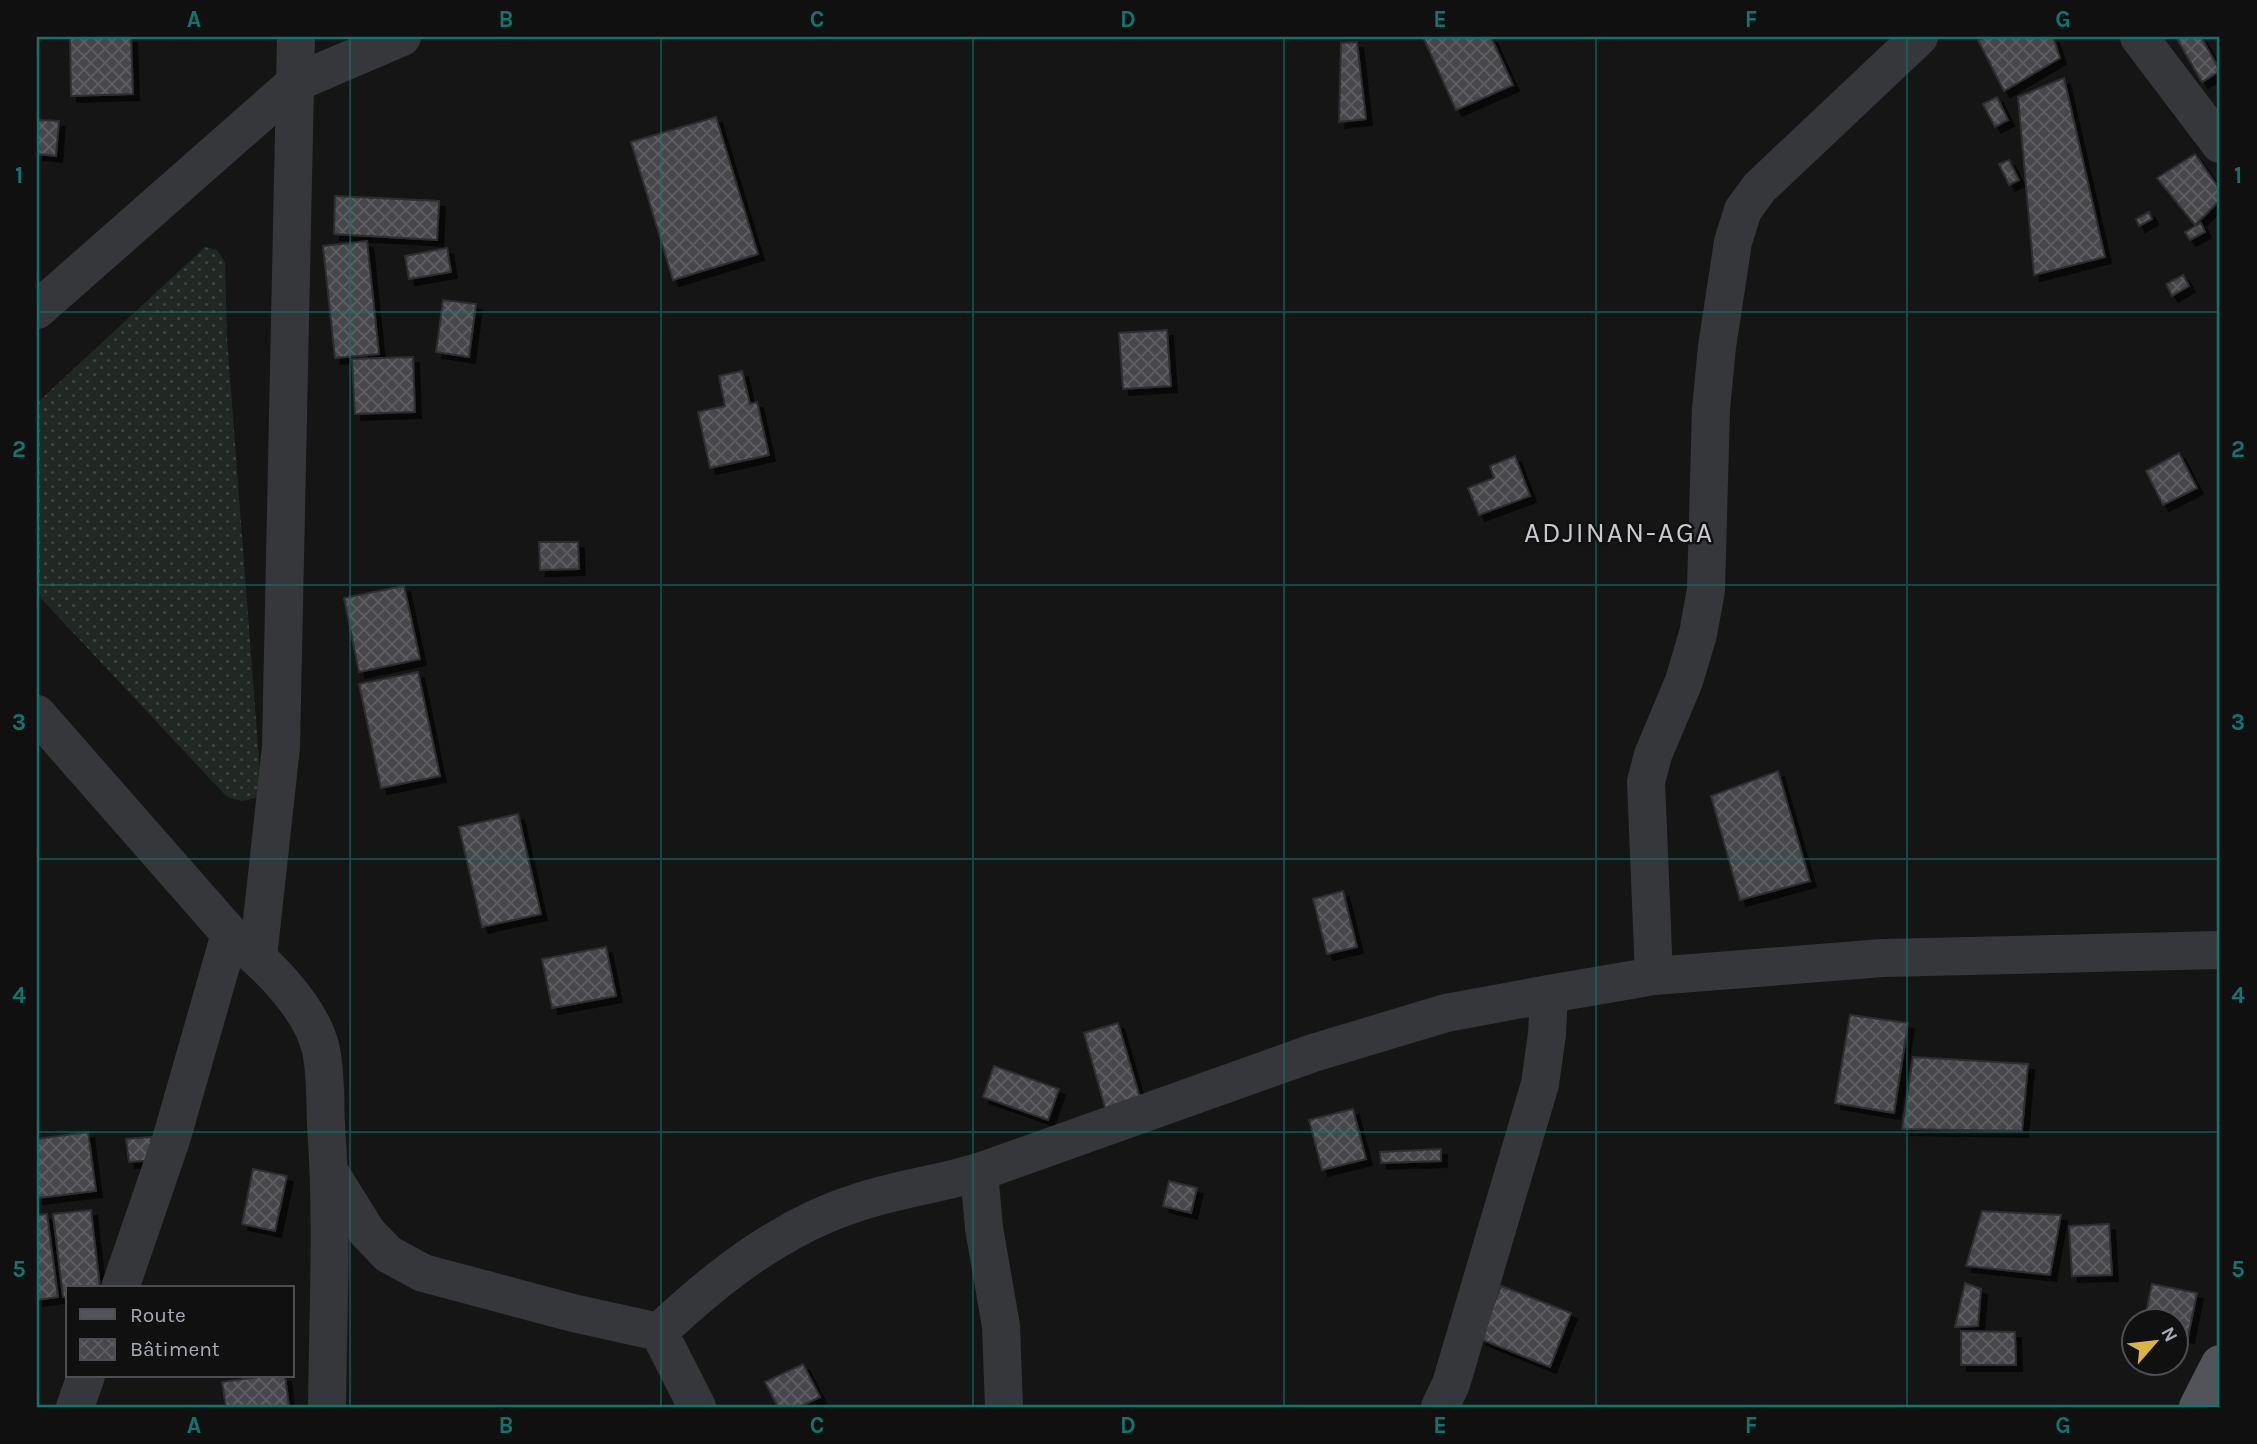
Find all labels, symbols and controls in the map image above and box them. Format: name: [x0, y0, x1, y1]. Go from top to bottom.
text: A: [187, 6, 201, 33]
text: B: [499, 6, 513, 33]
text: C: [810, 6, 824, 33]
text: D: [1120, 6, 1136, 33]
text: E: [1433, 6, 1447, 33]
text: F: [1745, 6, 1757, 33]
text: G: [2055, 6, 2071, 33]
text: 1: [15, 162, 23, 189]
text: 1: [2234, 162, 2242, 189]
text: 2: [12, 436, 26, 463]
text: 2: [2231, 436, 2245, 463]
district label: ADJINAN-AGA: [1524, 516, 1714, 549]
text: 3: [12, 709, 26, 736]
text: 3: [2231, 709, 2245, 736]
text: 4: [12, 982, 26, 1009]
text: 4: [2231, 982, 2245, 1009]
text: 5: [12, 1256, 26, 1283]
text: 5: [2231, 1256, 2245, 1283]
legend: [66, 1286, 294, 1378]
text: Route: [130, 1303, 186, 1327]
north arrow: [2120, 1308, 2190, 1378]
text: N: [2156, 1323, 2182, 1346]
text: Bâtiment: [130, 1337, 220, 1361]
text: A: [187, 1412, 201, 1439]
text: B: [499, 1412, 513, 1439]
text: C: [810, 1412, 824, 1439]
text: D: [1120, 1412, 1136, 1439]
text: E: [1433, 1412, 1447, 1439]
text: F: [1745, 1412, 1757, 1439]
text: G: [2055, 1412, 2071, 1439]

